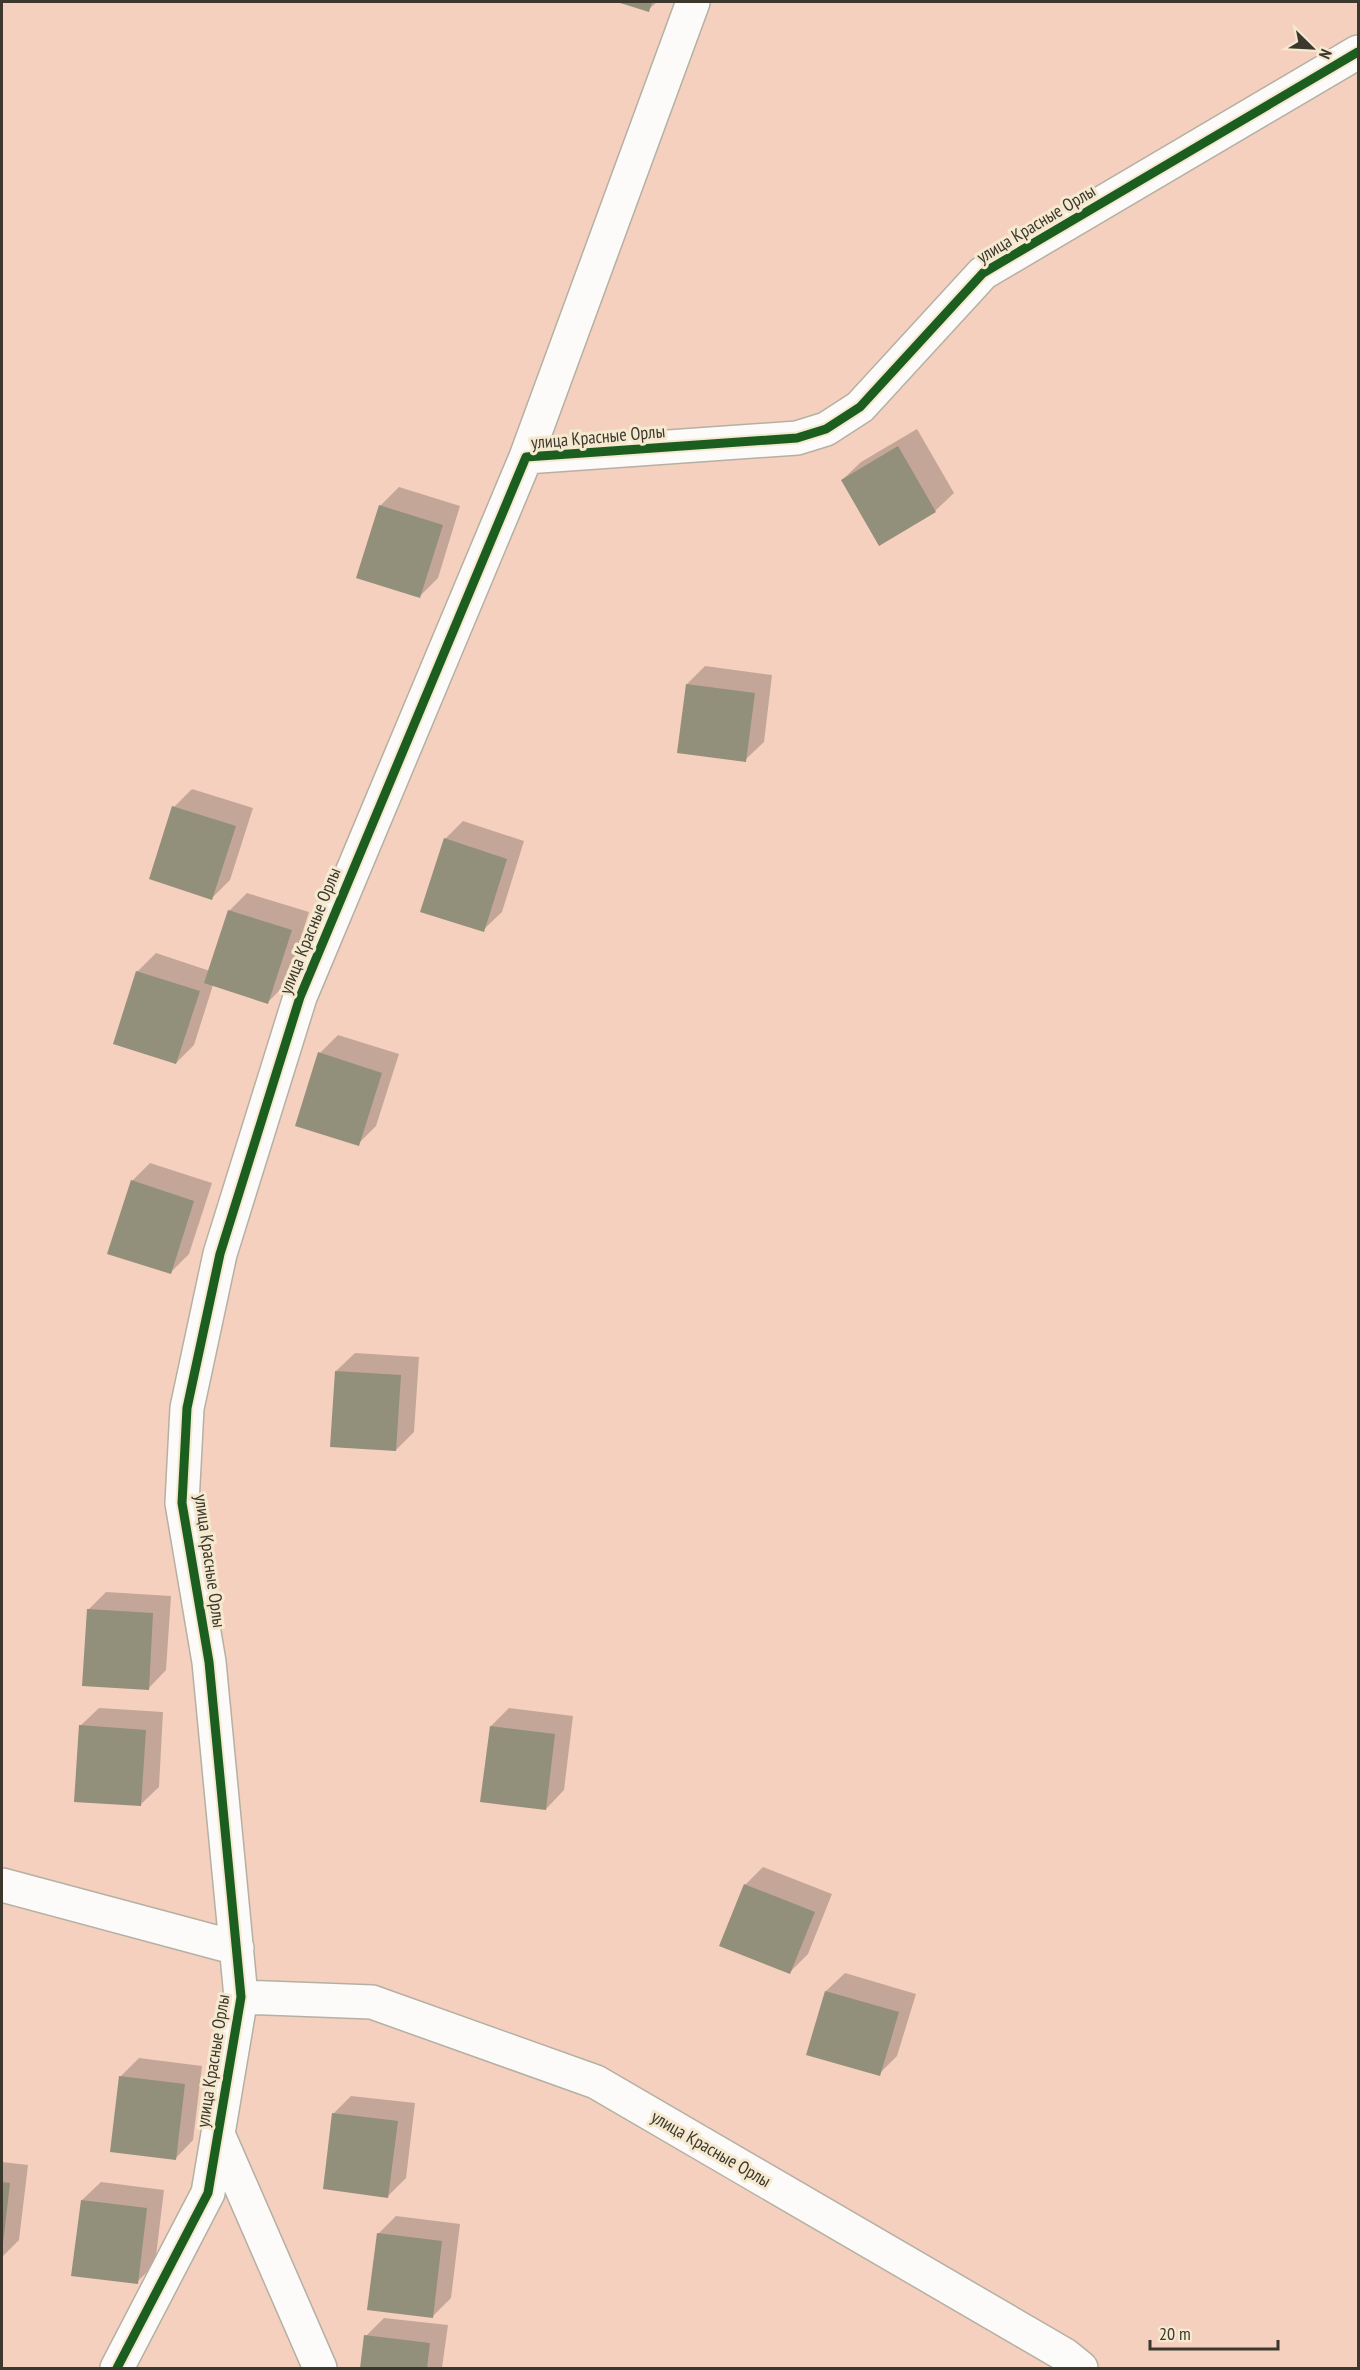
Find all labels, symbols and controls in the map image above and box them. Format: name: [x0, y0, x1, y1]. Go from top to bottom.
north arrow: [1282, 18, 1342, 78]
text: N: [1315, 46, 1337, 62]
street label: улица Красные Орлы: [972, 179, 1099, 268]
street label: улица Красные Орлы: [530, 419, 666, 454]
street label: улица Красные Орлы: [274, 864, 345, 997]
street label: улица Красные Орлы: [190, 1493, 231, 1629]
street label: улица Красные Орлы: [191, 1993, 234, 2129]
street label: улица Красные Орлы: [647, 2105, 775, 2192]
scale bar: [1150, 2313, 1278, 2351]
text: 20 m: [1159, 2322, 1191, 2345]

